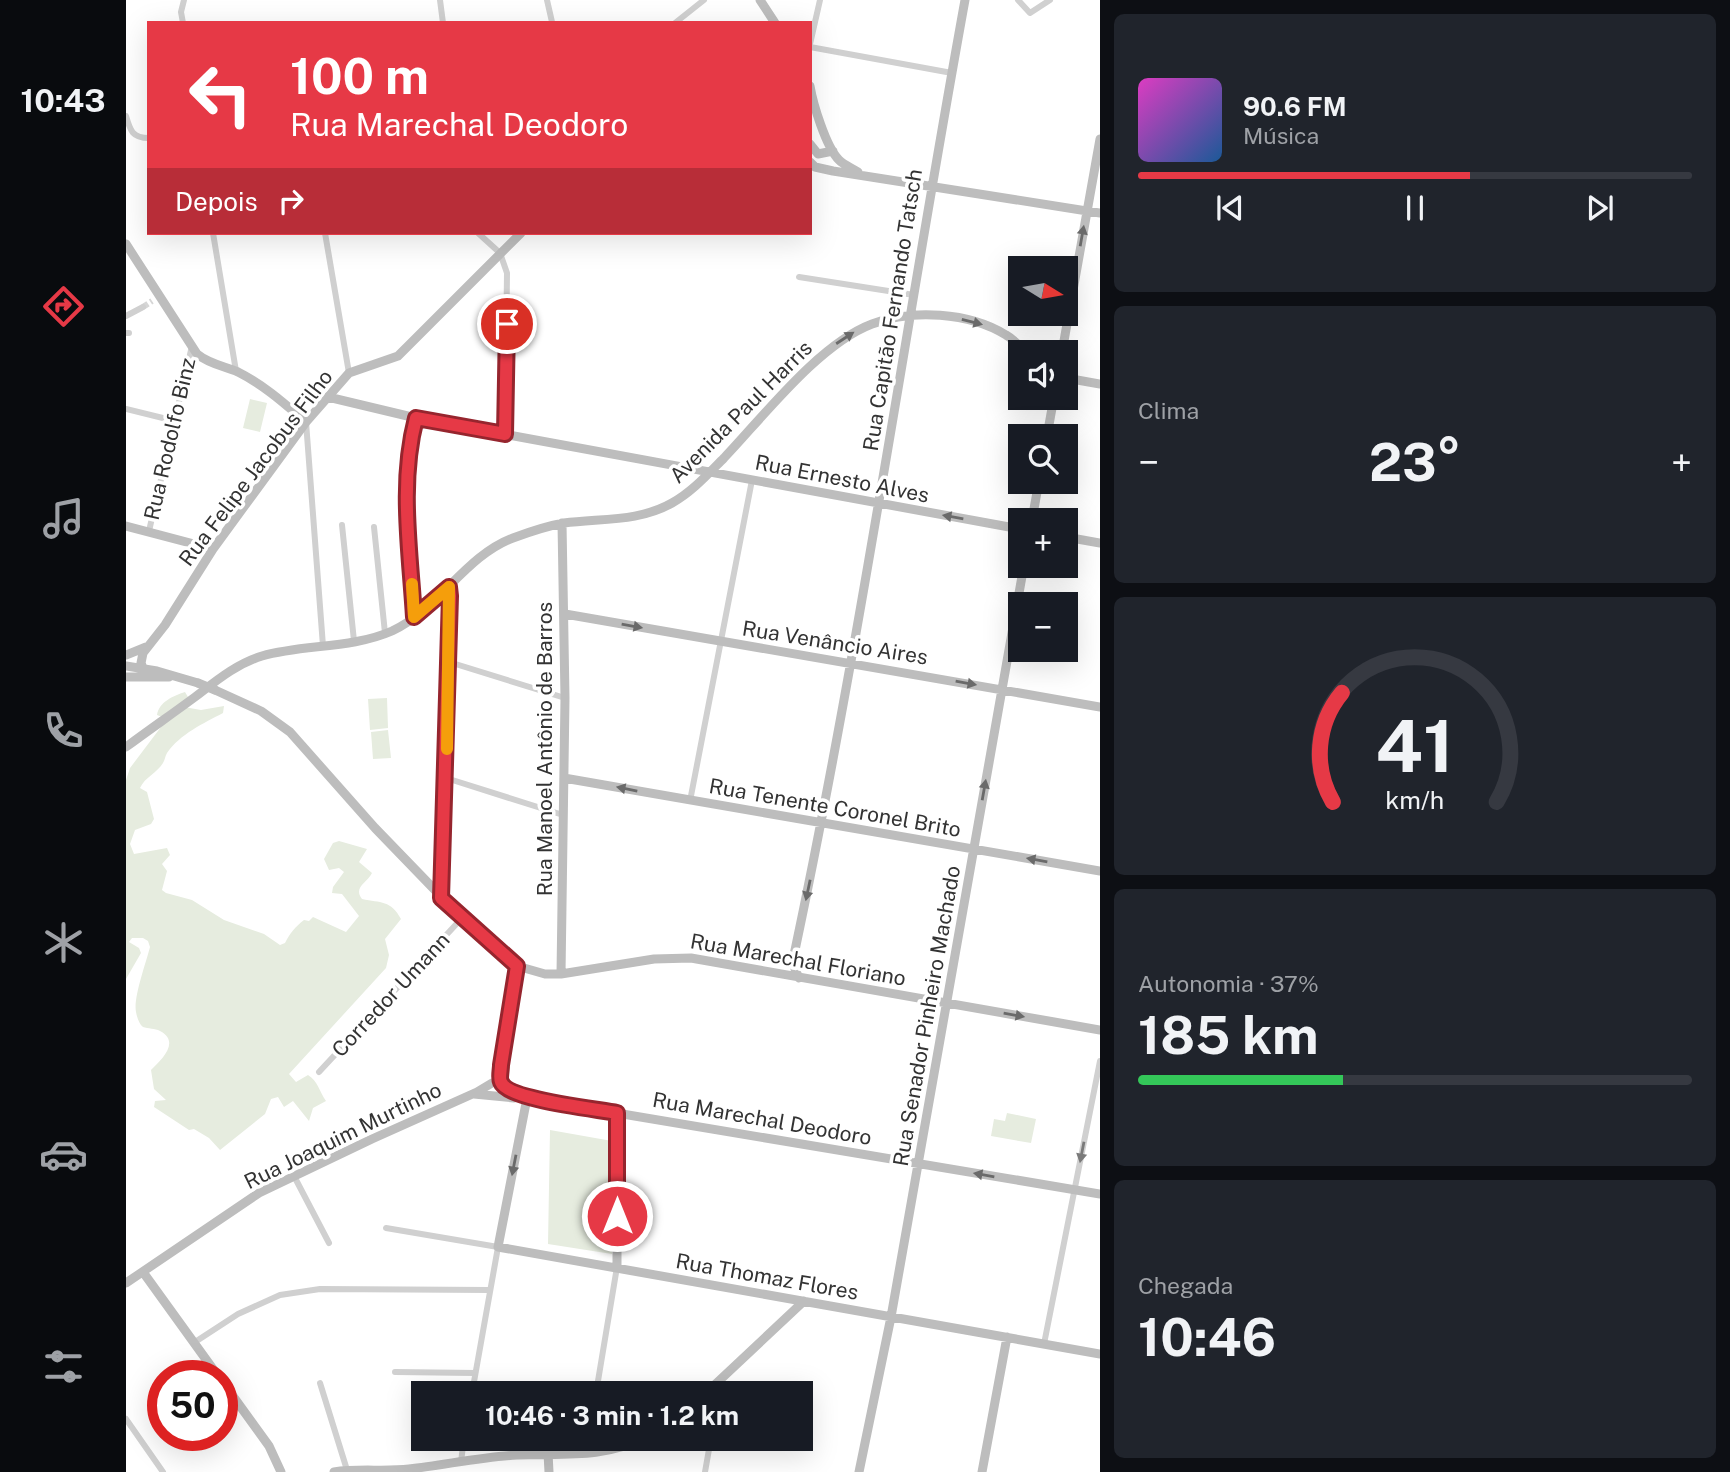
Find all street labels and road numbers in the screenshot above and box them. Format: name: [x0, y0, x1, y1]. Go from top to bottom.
street label: Rua Capitão Fernando Tatsch: [858, 167, 927, 453]
street label: Avenida Paul Harris: [664, 335, 817, 488]
street label: Rua Rodolfo Binz: [139, 355, 200, 522]
street label: Rua Felipe Jacobus Filho: [174, 365, 338, 571]
street label: Rua Ernesto Alves: [753, 449, 931, 508]
street label: Rua Manoel Antônio de Barros: [532, 602, 557, 896]
street label: Rua Venâncio Aires: [741, 616, 930, 670]
street label: Rua Tenente Coronel Brito: [707, 773, 963, 842]
street label: Rua Senador Pinheiro Machado: [888, 864, 965, 1168]
street label: Corredor Umann: [327, 927, 455, 1062]
street label: Rua Marechal Floriano: [688, 928, 908, 991]
street label: Rua Joaquim Murtinho: [240, 1077, 445, 1194]
street label: Rua Marechal Deodoro: [651, 1087, 874, 1150]
street label: Rua Thomaz Flores: [674, 1248, 860, 1305]

